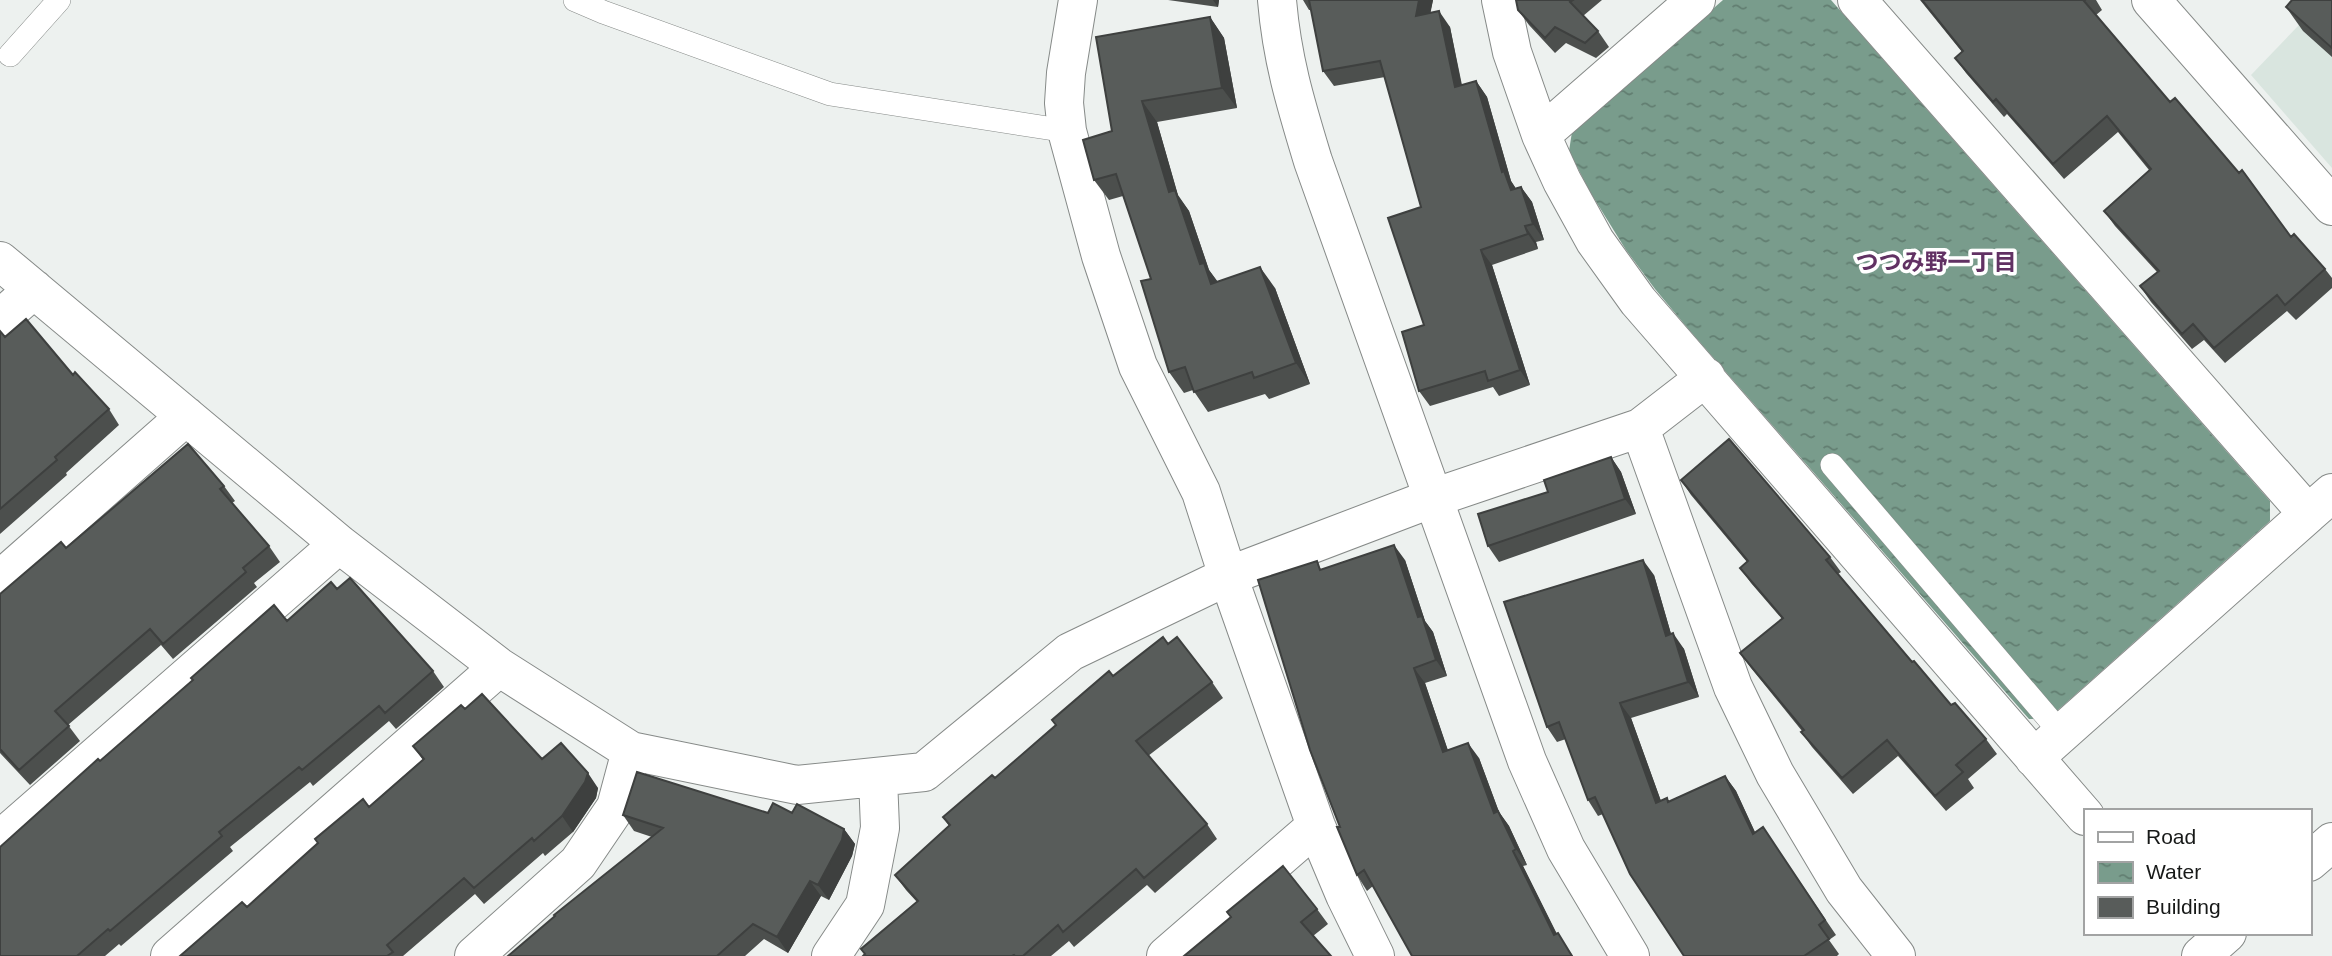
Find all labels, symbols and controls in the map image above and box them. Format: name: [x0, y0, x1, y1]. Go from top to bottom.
district label: つつみ野一丁目: [1856, 249, 2017, 275]
legend: [2084, 809, 2311, 935]
text: Road: [2146, 825, 2196, 848]
text: Water: [2146, 860, 2201, 883]
text: Building: [2146, 895, 2221, 918]

